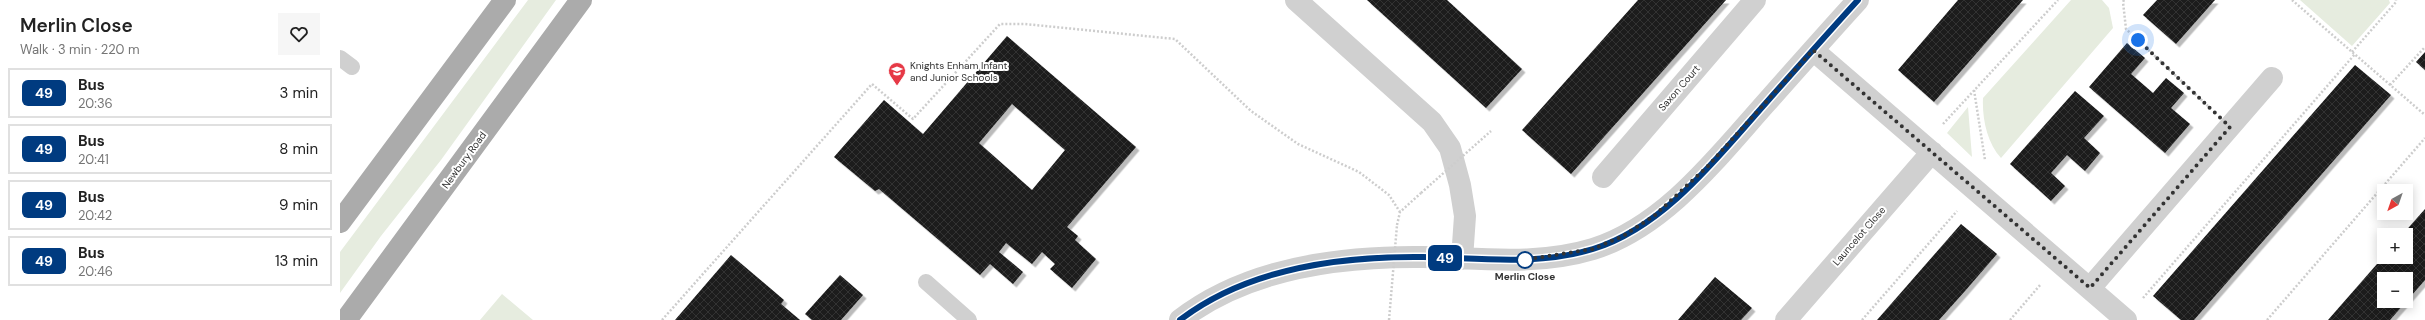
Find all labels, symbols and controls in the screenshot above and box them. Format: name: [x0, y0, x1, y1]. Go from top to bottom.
text: Merlin Close: [20, 13, 133, 38]
button: heart: [278, 13, 320, 55]
your location: [2128, 30, 2148, 50]
text: Walk · 3 min · 220 m: [20, 41, 140, 58]
place label: Knights Enham Infant and Junior Schools: [910, 59, 1008, 84]
school or university icon: Knights Enham Infant and Junior Schools: [887, 61, 907, 86]
street label: Saxon Court: [1655, 62, 1703, 114]
text: Bus: [78, 75, 105, 95]
text: 3 min: [280, 83, 318, 103]
text: 49: [35, 84, 53, 102]
text: 20:36: [78, 95, 113, 112]
street label: Newbury Road: [439, 129, 489, 191]
text: Bus: [78, 131, 105, 151]
text: 8 min: [279, 139, 318, 159]
text: 49: [35, 140, 53, 158]
text: 20:41: [78, 151, 109, 168]
north arrow: [2377, 184, 2413, 220]
map controls: [2377, 184, 2413, 308]
text: Bus: [78, 187, 105, 207]
text: 9 min: [279, 195, 318, 215]
text: 49: [35, 196, 53, 214]
street label: Launcelot Close: [1830, 204, 1888, 268]
text: 20:42: [78, 207, 112, 224]
button: +: [2377, 228, 2413, 264]
text: Bus: [78, 243, 105, 263]
line badge: 49: [1427, 245, 1463, 271]
text: 49: [1436, 249, 1454, 267]
text: 13 min: [275, 251, 318, 271]
marker: Merlin Close: [1516, 251, 1534, 269]
text: 49: [35, 252, 53, 270]
text: 20:46: [78, 263, 113, 280]
place label: Merlin Close: [1495, 270, 1555, 283]
button: −: [2377, 272, 2413, 308]

